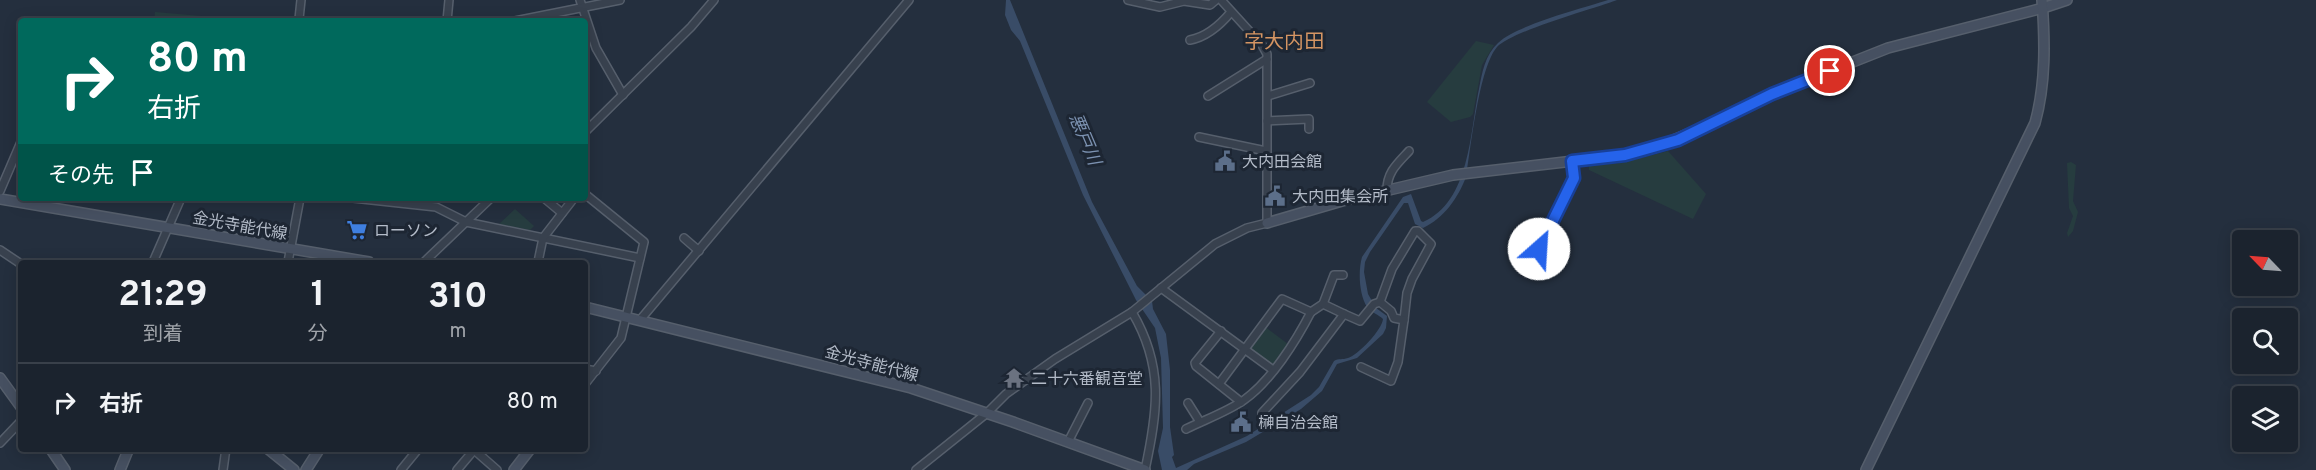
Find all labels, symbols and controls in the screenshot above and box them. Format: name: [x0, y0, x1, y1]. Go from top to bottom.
district label: 字大内田: [1244, 30, 1324, 56]
text: 80 m: [147, 34, 248, 87]
icon: right: [48, 42, 126, 120]
pin: [1804, 45, 1855, 96]
icon: arrive: [1813, 54, 1846, 87]
text: 右折: [147, 93, 201, 127]
water label: 悪戸川: [1062, 110, 1106, 171]
public building icon: 大内田会館: [1213, 149, 1237, 173]
place label: 大内田会館: [1242, 153, 1322, 173]
icon: arrive: [126, 156, 159, 189]
text: その先: [48, 163, 114, 190]
public building icon: 大内田集会所: [1263, 184, 1287, 208]
place label: 大内田集会所: [1292, 188, 1388, 208]
street label: 金光寺能代線: [191, 209, 289, 245]
position arrow: [1507, 217, 1571, 281]
supermarket icon: ローソン: [345, 218, 369, 242]
place label: ローソン: [374, 222, 438, 242]
north arrow: [2232, 230, 2298, 296]
map controls: [2232, 230, 2298, 452]
text: 21:29: [118, 273, 208, 319]
text: 1: [311, 273, 325, 319]
text: 310: [428, 275, 488, 321]
button: search: [2232, 308, 2298, 374]
text: m: [449, 319, 466, 345]
text: 到着: [143, 322, 183, 348]
text: 分: [308, 322, 328, 348]
street label: 金光寺能代線: [823, 343, 920, 387]
temple icon: 二十六番観音堂: [1002, 366, 1026, 390]
place label: 二十六番観音堂: [1031, 370, 1143, 390]
icon: right: [48, 386, 81, 419]
button: layers: [2232, 386, 2298, 452]
text: 80 m: [507, 389, 558, 416]
text: 右折: [99, 392, 143, 419]
public building icon: 榊自治会館: [1229, 410, 1253, 434]
place label: 榊自治会館: [1258, 414, 1338, 434]

